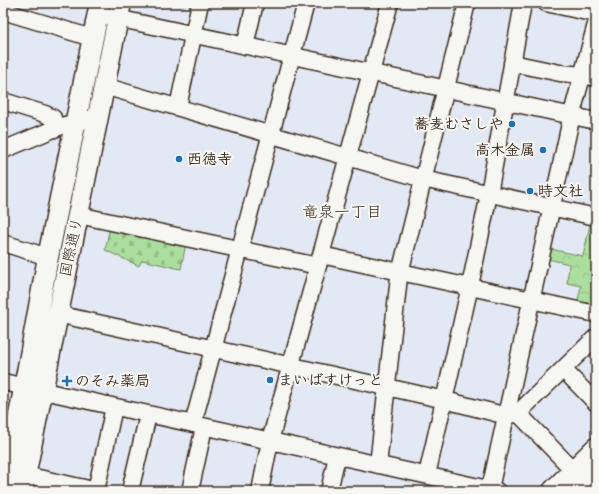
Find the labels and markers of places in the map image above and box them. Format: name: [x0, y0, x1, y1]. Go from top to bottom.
place label: 蕎麦むさしや: [414, 115, 504, 133]
marker: 蕎麦むさしや: [507, 119, 517, 129]
place label: 高木金属: [475, 141, 535, 159]
marker: 高木金属: [538, 145, 548, 155]
place label: 西徳寺: [187, 150, 232, 168]
marker: 西徳寺: [174, 154, 184, 164]
place label: 時文社: [538, 182, 583, 200]
marker: 時文社: [525, 186, 535, 196]
place label: まいばすけっと: [278, 371, 383, 389]
place label: のそみ薬局: [75, 372, 150, 390]
marker: まいばすけっと: [265, 375, 275, 385]
marker: のそみ薬局: [62, 376, 72, 386]

